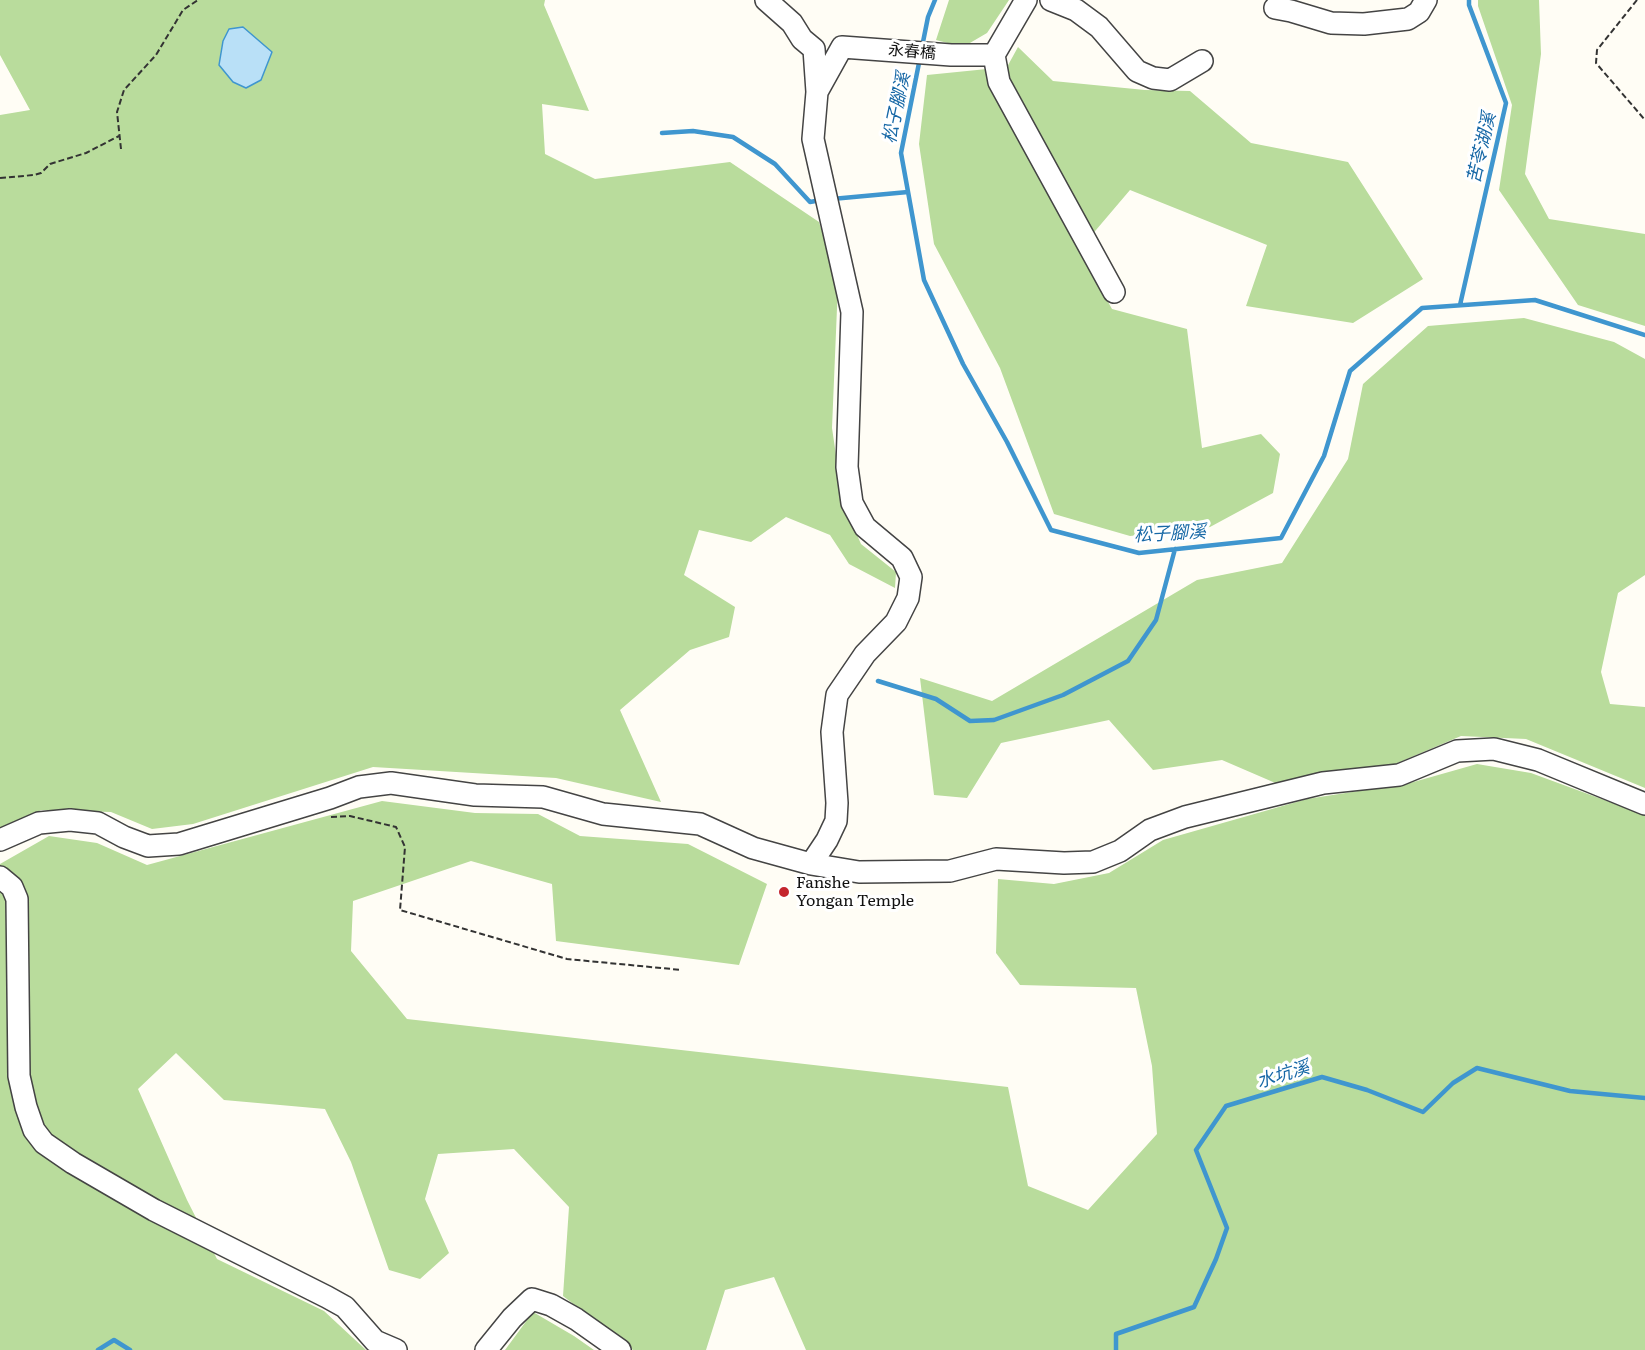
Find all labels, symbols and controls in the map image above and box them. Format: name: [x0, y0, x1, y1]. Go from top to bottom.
street label: 永春橋: [887, 40, 937, 64]
water label: 松子腳溪: [879, 71, 915, 145]
water label: 苦苓湖溪: [1463, 110, 1501, 186]
water label: 松子腳溪: [1133, 521, 1207, 547]
place label: Fanshe Yongan Temple: [796, 873, 914, 911]
marker: Fanshe Yongan Temple: [777, 885, 791, 899]
water label: 水坑溪: [1254, 1057, 1312, 1093]

